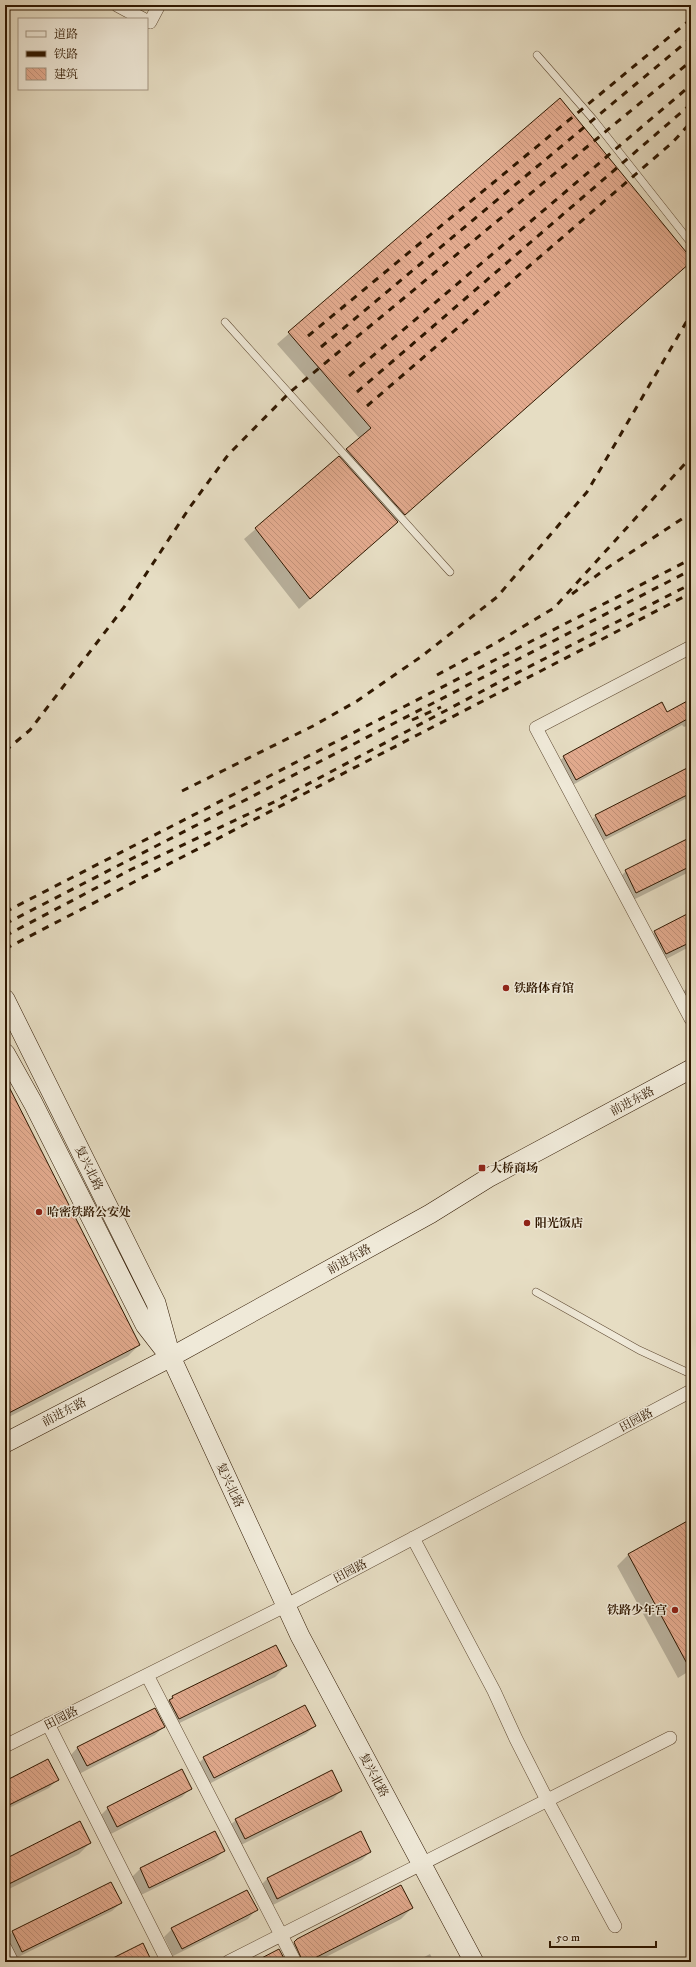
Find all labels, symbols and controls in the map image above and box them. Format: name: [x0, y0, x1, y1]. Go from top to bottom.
legend: [18, 18, 148, 90]
text: 道路: [54, 27, 78, 42]
text: 铁路: [54, 47, 78, 62]
text: 建筑: [54, 67, 78, 82]
place label: 铁路体育馆: [514, 981, 574, 996]
marker: 铁路体育馆: [501, 983, 511, 993]
street label: 前进东路: [608, 1084, 657, 1119]
street label: 复兴北路: [71, 1143, 106, 1193]
place label: 大桥商场: [490, 1161, 538, 1176]
marker: 大桥商场: [477, 1163, 487, 1173]
place label: 哈密铁路公安处: [47, 1205, 131, 1220]
marker: 哈密铁路公安处: [34, 1207, 44, 1217]
place label: 阳光饭店: [535, 1216, 583, 1231]
marker: 阳光饭店: [522, 1218, 532, 1228]
street label: 前进东路: [325, 1241, 374, 1278]
street label: 前进东路: [39, 1395, 89, 1430]
street label: 田园路: [617, 1405, 656, 1436]
street label: 复兴北路: [213, 1460, 246, 1510]
street label: 田园路: [331, 1556, 370, 1587]
place label: 铁路少年宫: [607, 1603, 667, 1618]
marker: 铁路少年宫: [670, 1605, 680, 1615]
street label: 田园路: [42, 1704, 81, 1733]
street label: 复兴北路: [356, 1751, 391, 1800]
scale bar: [550, 1923, 656, 1949]
text: 50 m: [556, 1930, 580, 1945]

